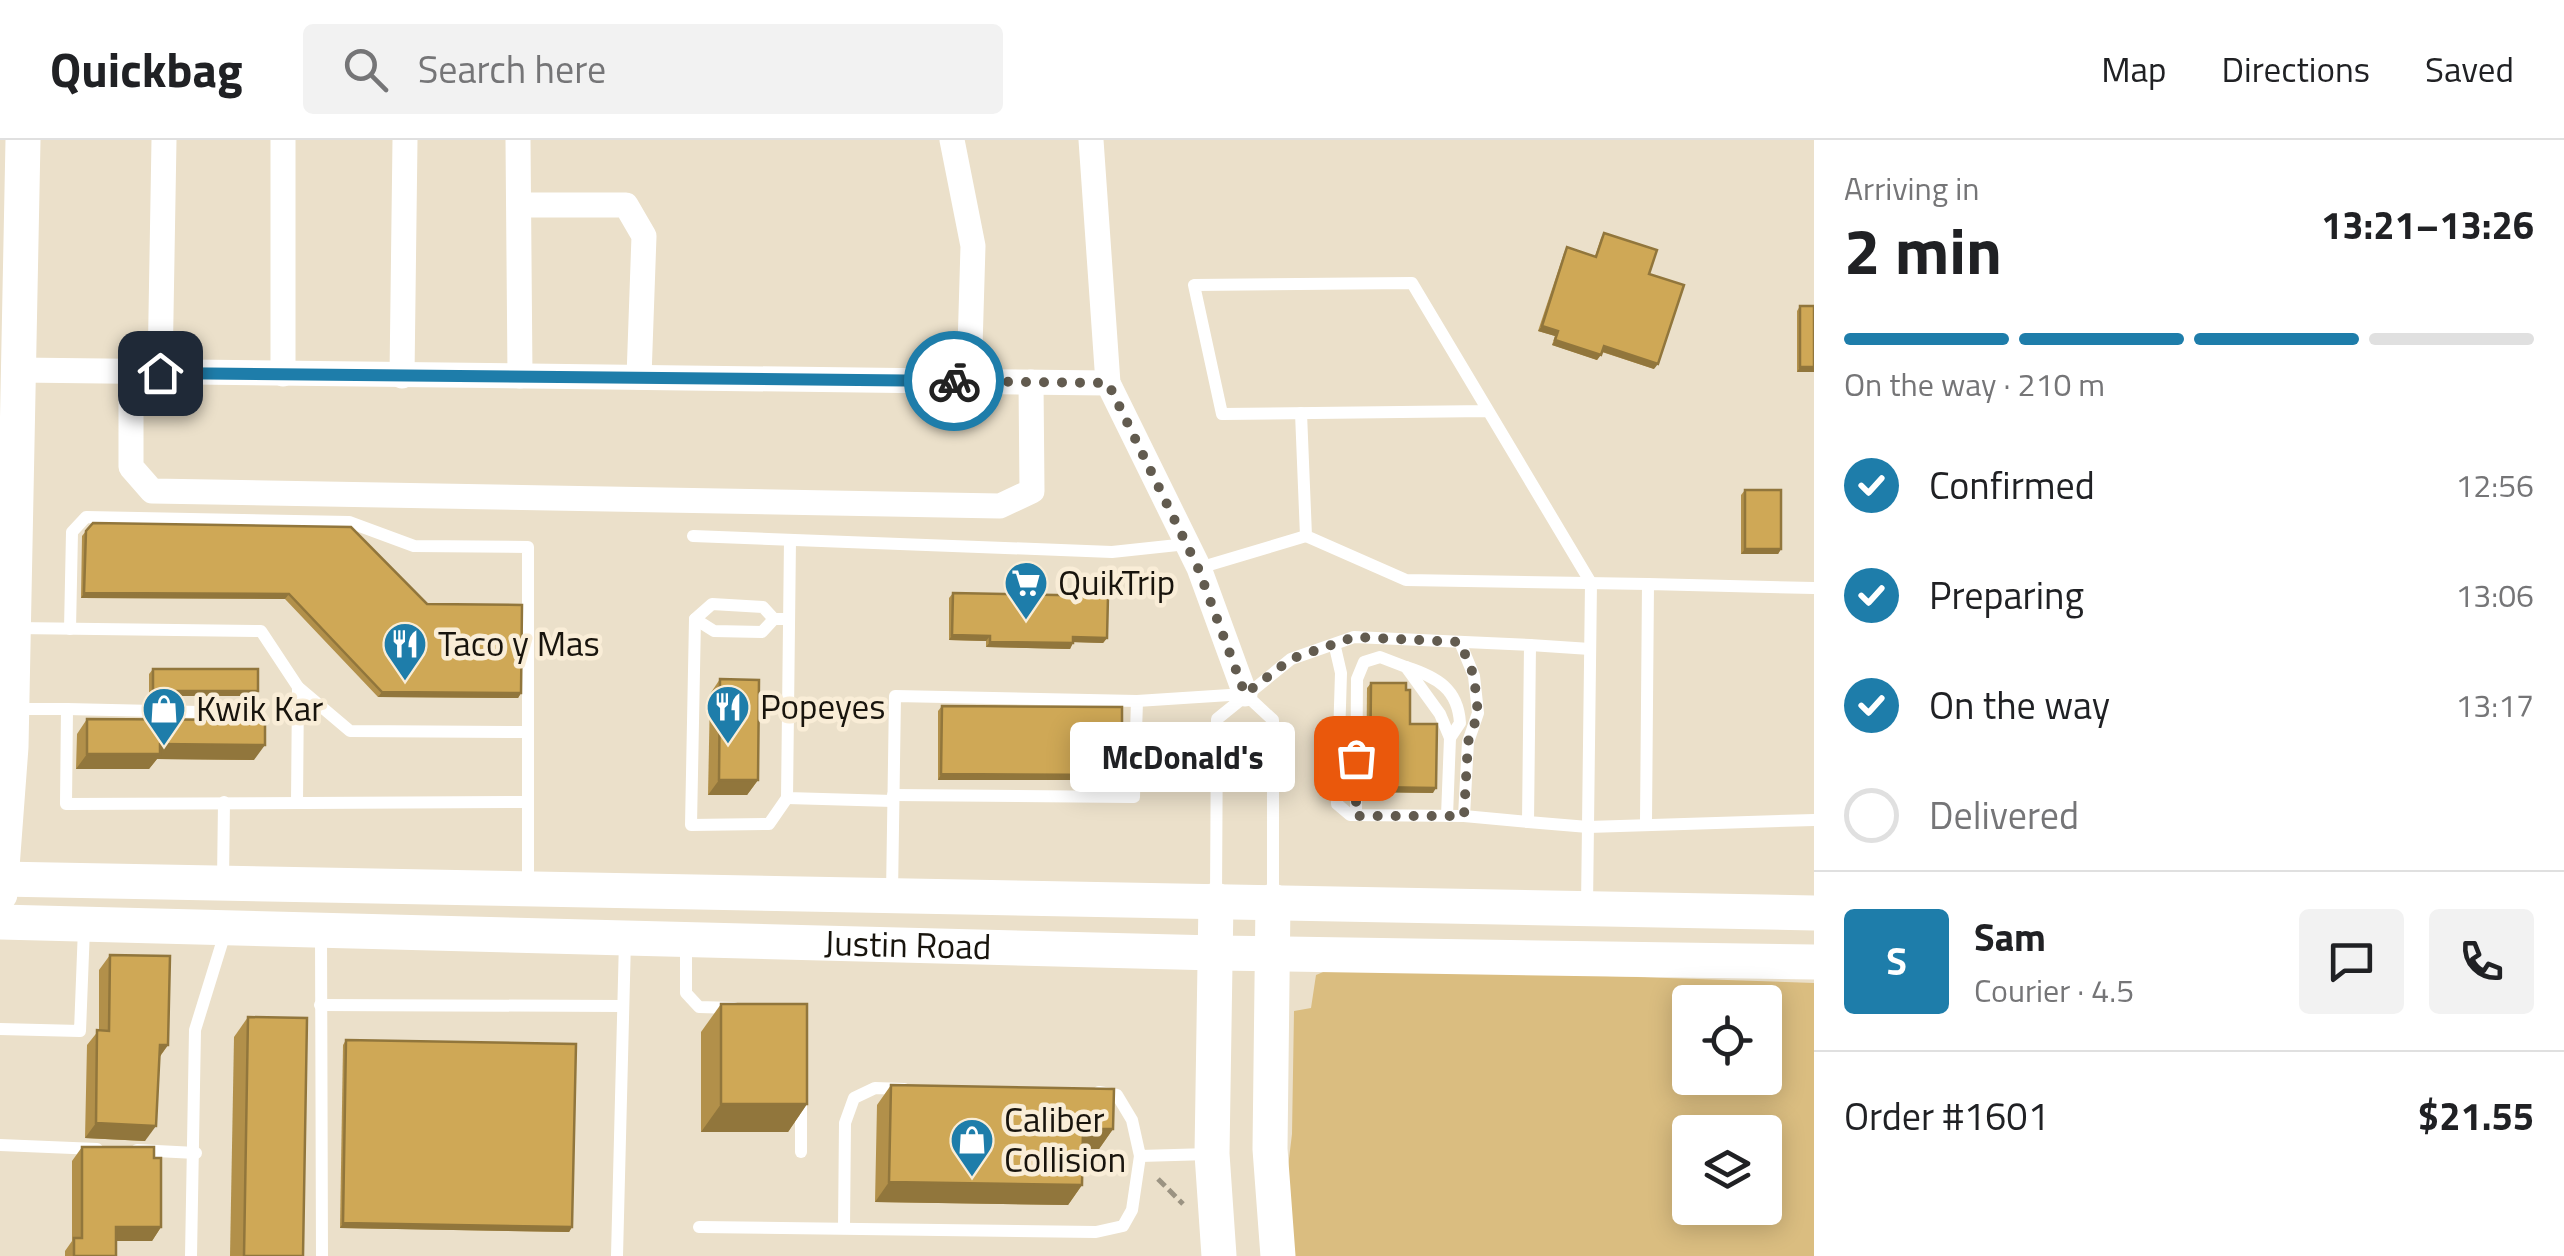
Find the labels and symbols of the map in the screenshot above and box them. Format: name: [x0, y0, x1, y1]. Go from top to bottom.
pin: [118, 331, 203, 416]
courier: [904, 331, 1004, 431]
place label: QuikTrip: [1058, 555, 1175, 609]
supermarket icon: QuikTrip: [1003, 560, 1049, 621]
place label: Taco y Mas: [438, 616, 600, 670]
restaurant icon: Taco y Mas: [382, 621, 428, 682]
place label: Popeyes: [760, 679, 885, 733]
place label: Kwik Kar: [196, 681, 323, 735]
restaurant icon: Popeyes: [705, 684, 751, 745]
shop icon: Kwik Kar: [141, 686, 187, 747]
pin: [1314, 716, 1399, 801]
callout: McDonald's: [1071, 723, 1296, 793]
street label: Justin Road: [823, 915, 992, 973]
place label: Caliber Collision: [1004, 1092, 1126, 1186]
shop icon: Caliber Collision: [949, 1117, 995, 1178]

